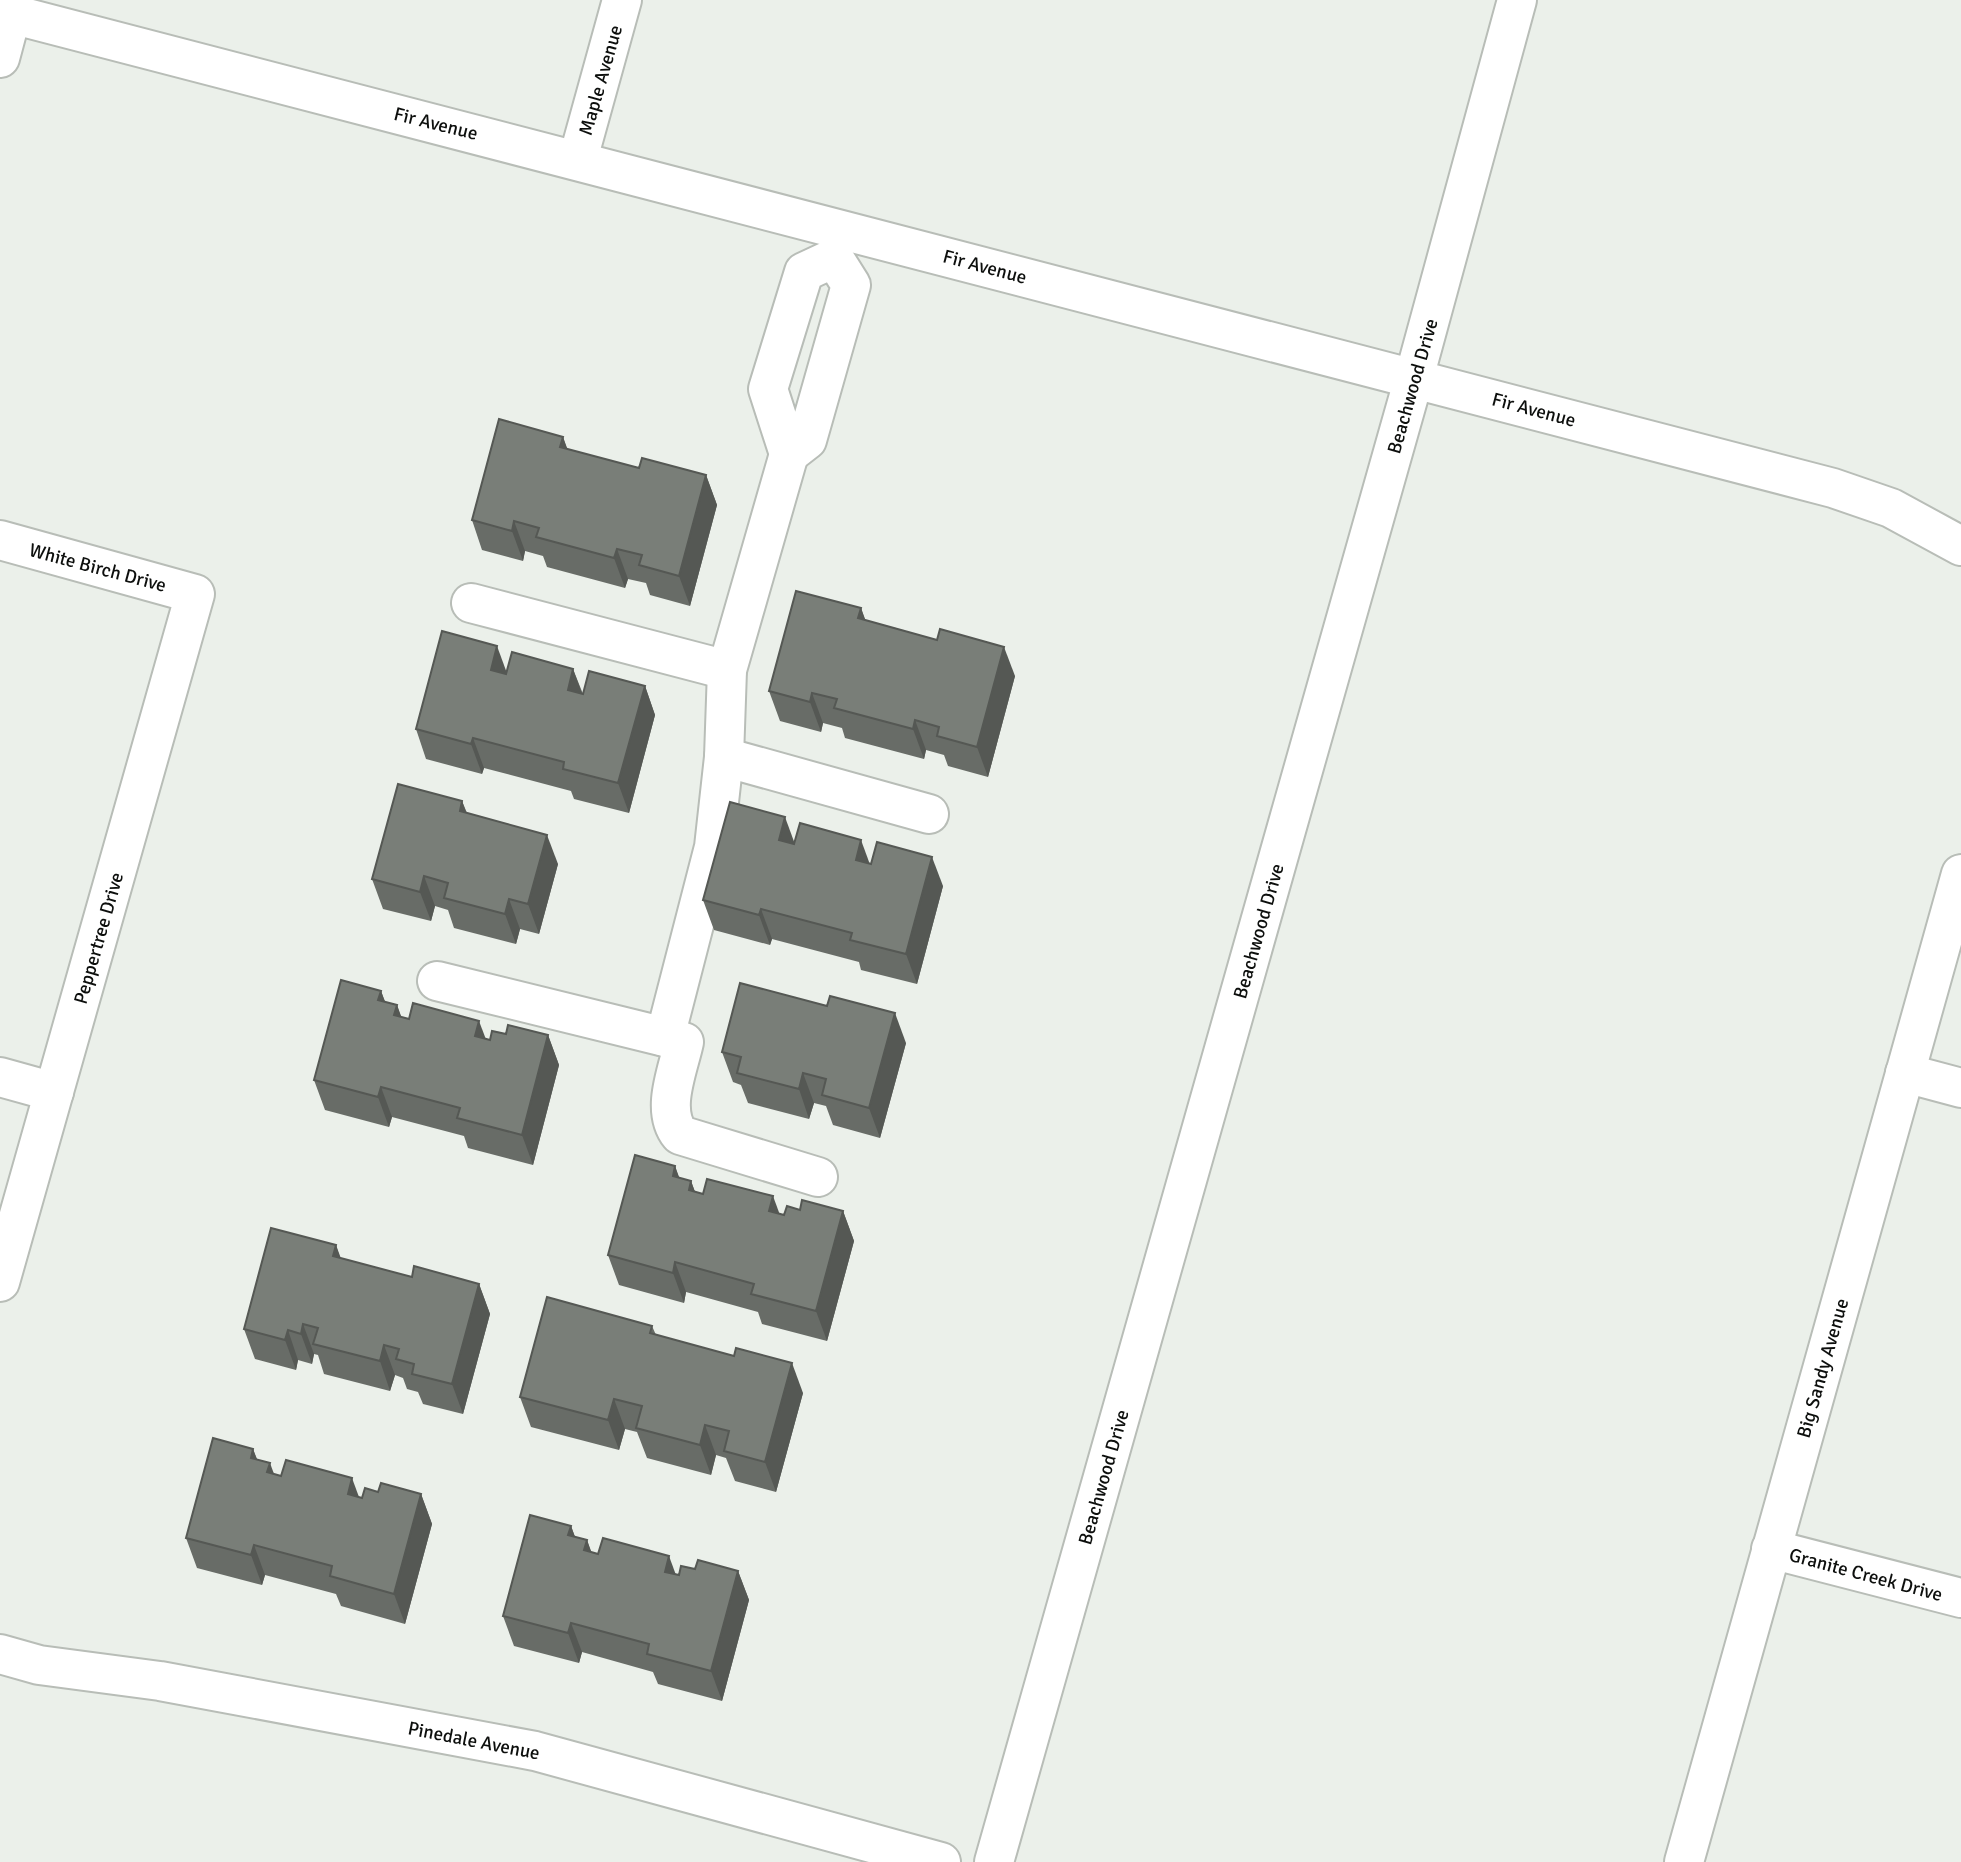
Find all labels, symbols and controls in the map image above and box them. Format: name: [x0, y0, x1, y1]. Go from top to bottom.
street label: Maple Avenue: [574, 22, 628, 138]
street label: Fir Avenue: [391, 102, 480, 146]
street label: Fir Avenue: [940, 244, 1029, 290]
street label: Beachwood Drive: [1382, 316, 1444, 457]
street label: Fir Avenue: [1489, 387, 1578, 433]
street label: White Birch Drive: [27, 538, 169, 598]
street label: Beachwood Drive: [1228, 861, 1290, 1002]
street label: Peppertree Drive: [69, 870, 129, 1007]
street label: Big Sandy Avenue: [1792, 1296, 1854, 1441]
street label: Beachwood Drive: [1073, 1407, 1135, 1548]
street label: Granite Creek Drive: [1786, 1543, 1945, 1607]
street label: Pinedale Avenue: [406, 1716, 542, 1766]

